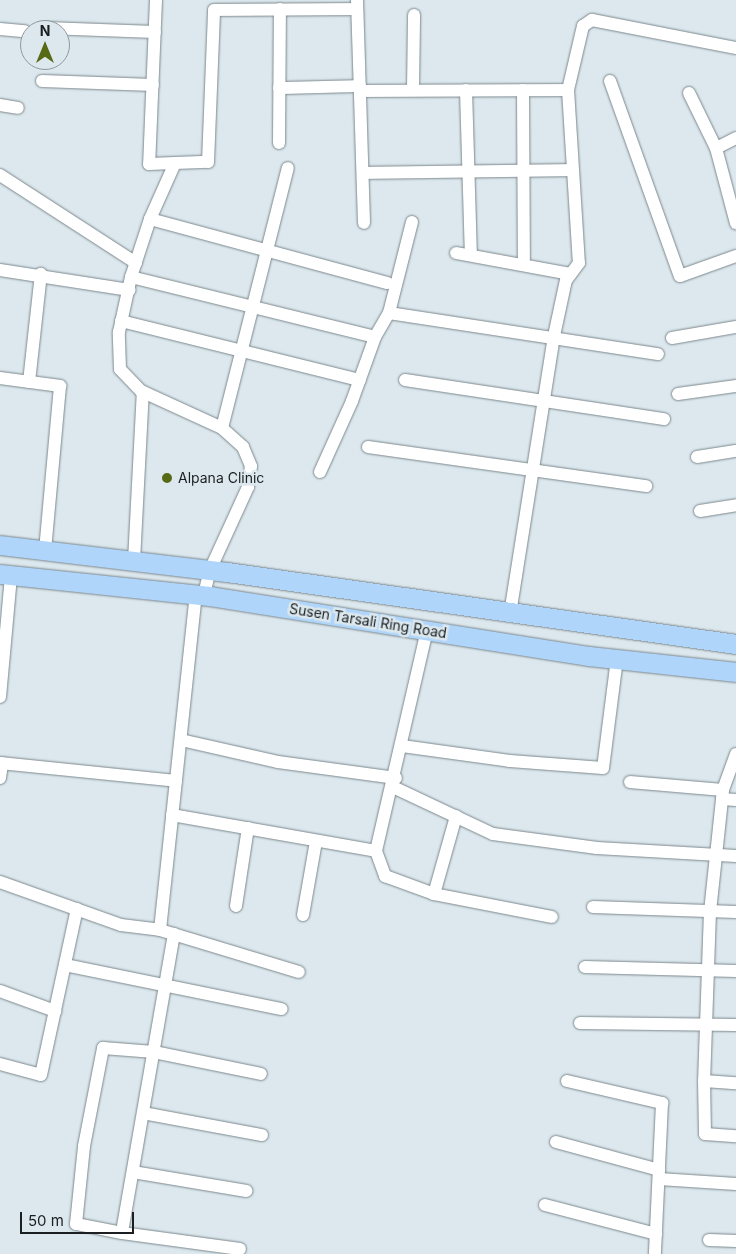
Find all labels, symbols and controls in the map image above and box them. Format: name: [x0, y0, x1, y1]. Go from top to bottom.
north arrow: [20, 20, 70, 70]
text: N: [40, 22, 50, 39]
place label: Alpana Clinic: [178, 470, 264, 486]
marker: Alpana Clinic: [160, 471, 174, 485]
street label: Susen Tarsali Ring Road: [288, 600, 448, 642]
scale bar: [22, 1202, 136, 1234]
text: 50 m: [28, 1211, 64, 1230]

